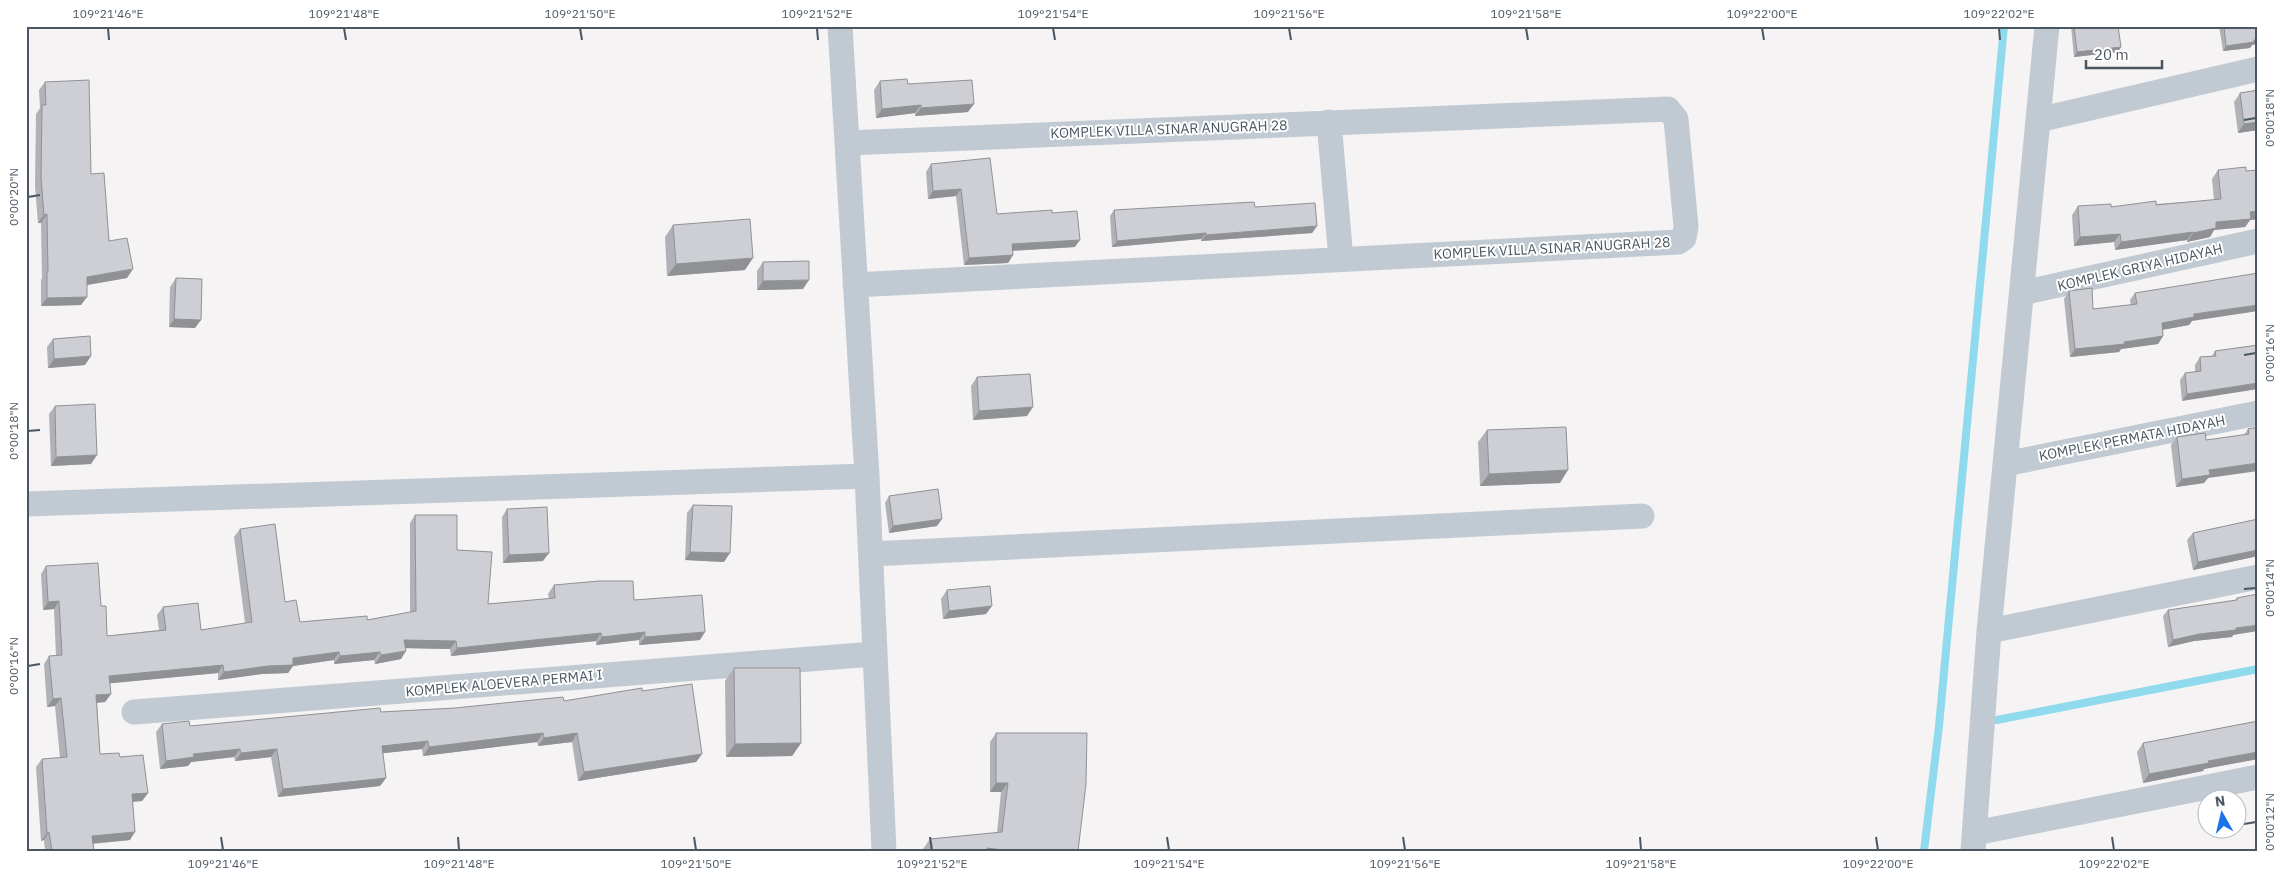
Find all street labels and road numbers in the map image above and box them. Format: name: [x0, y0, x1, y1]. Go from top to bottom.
street label: KOMPLEK VILLA SINAR ANUGRAH 28: [1050, 116, 1288, 142]
street label: KOMPLEK VILLA SINAR ANUGRAH 28: [1433, 233, 1671, 263]
street label: KOMPLEK GRIYA HIDAYAH: [2056, 239, 2224, 295]
street label: KOMPLEK PERMATA HIDAYAH: [2037, 411, 2227, 465]
street label: KOMPLEK ALOEVERA PERMAI I: [405, 665, 603, 701]

